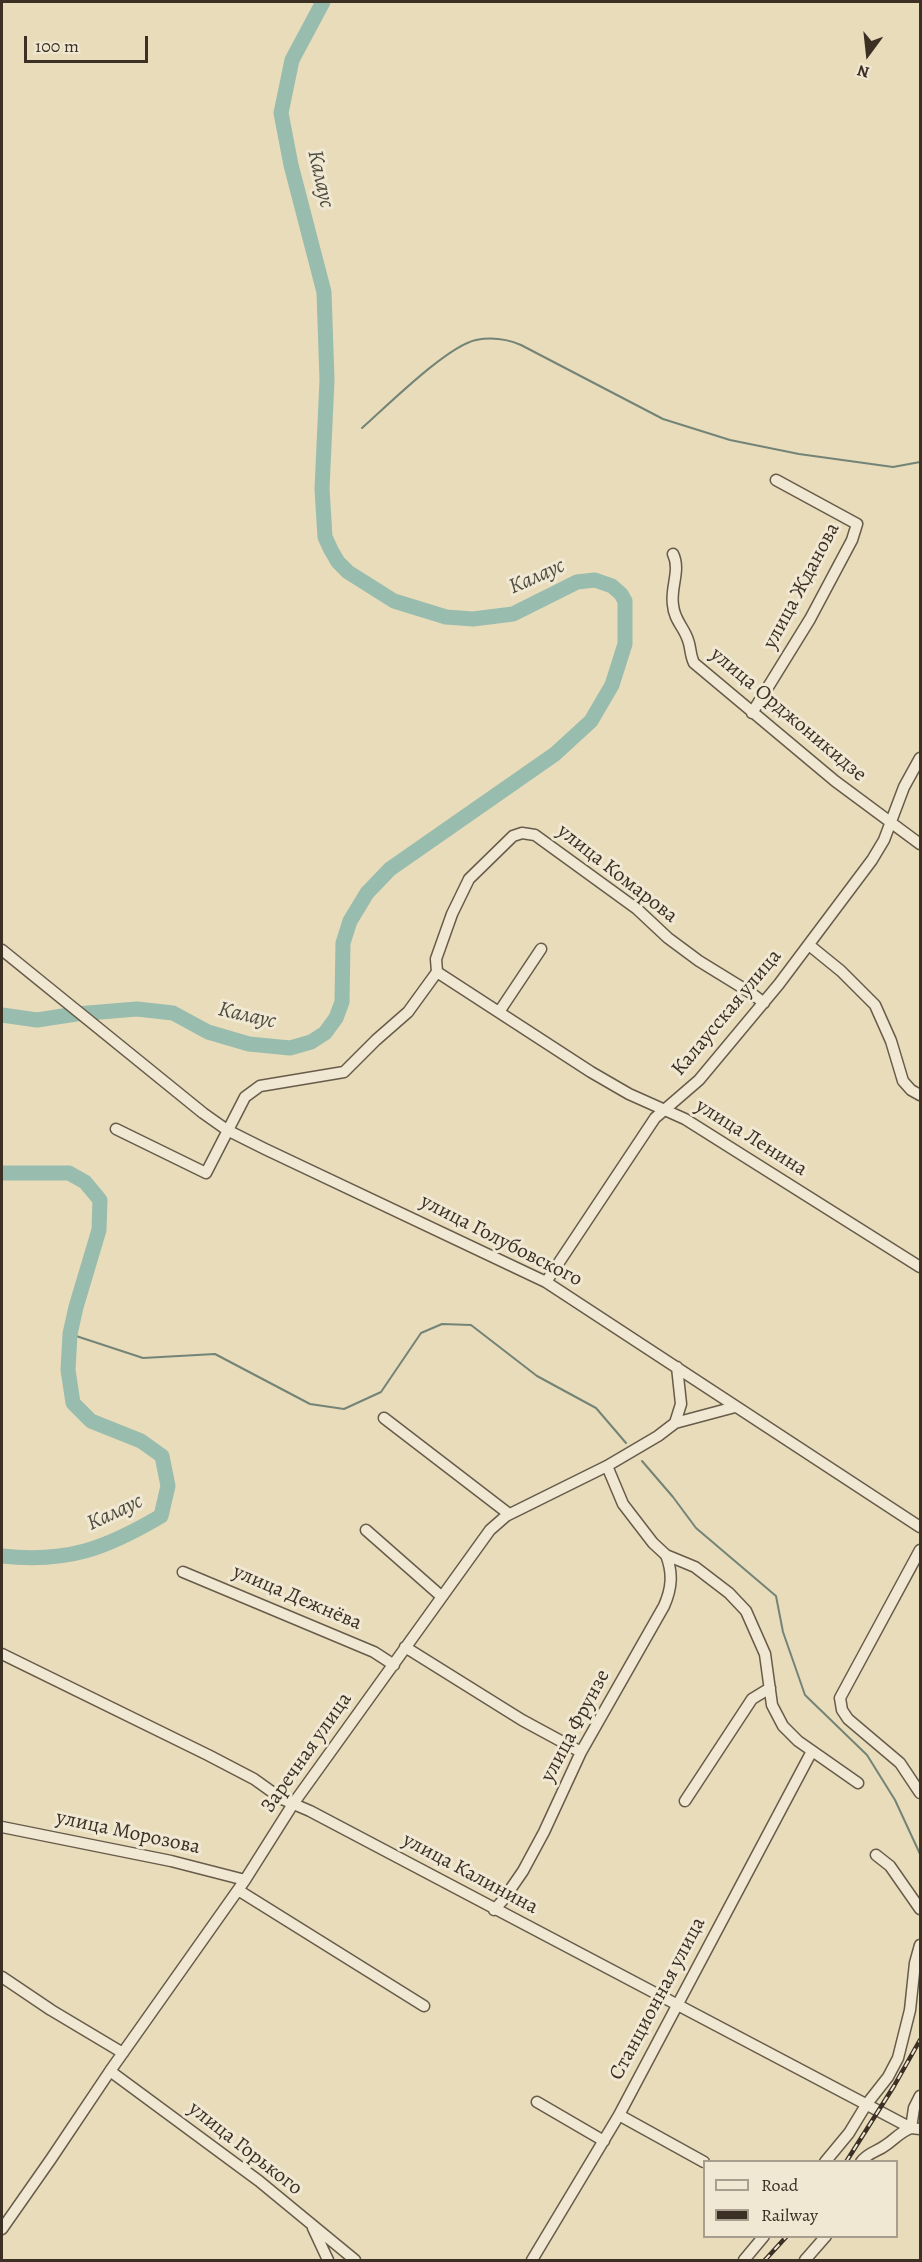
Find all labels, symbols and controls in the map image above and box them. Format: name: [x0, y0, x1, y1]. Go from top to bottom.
scale bar: [27, 24, 152, 62]
north arrow: [838, 24, 898, 84]
text: 100 m: [35, 34, 79, 58]
text: N: [855, 59, 872, 84]
water label: Калаус: [301, 148, 339, 210]
street label: улица Жданова: [758, 519, 846, 653]
water label: Калаус: [505, 553, 569, 601]
street label: улица Орджоникидзе: [705, 642, 871, 788]
street label: улица Комарова: [552, 819, 682, 929]
street label: Калаусская улица: [667, 944, 787, 1082]
water label: Калаус: [216, 997, 278, 1035]
street label: улица Ленина: [690, 1094, 812, 1182]
street label: улица Голубовского: [416, 1189, 586, 1293]
water label: Калаус: [83, 1489, 147, 1537]
street label: улица Дежнёва: [229, 1560, 365, 1636]
street label: улица Фрунзе: [536, 1666, 616, 1786]
street label: Заречная улица: [256, 1688, 358, 1818]
street label: улица Морозова: [54, 1805, 202, 1861]
street label: улица Калинина: [398, 1828, 542, 1920]
street label: Станционная улица: [604, 1913, 712, 2085]
street label: улица Горького: [183, 2097, 307, 2201]
legend: [703, 2160, 898, 2238]
text: Road: [761, 2173, 798, 2197]
text: Railway: [761, 2203, 818, 2227]

